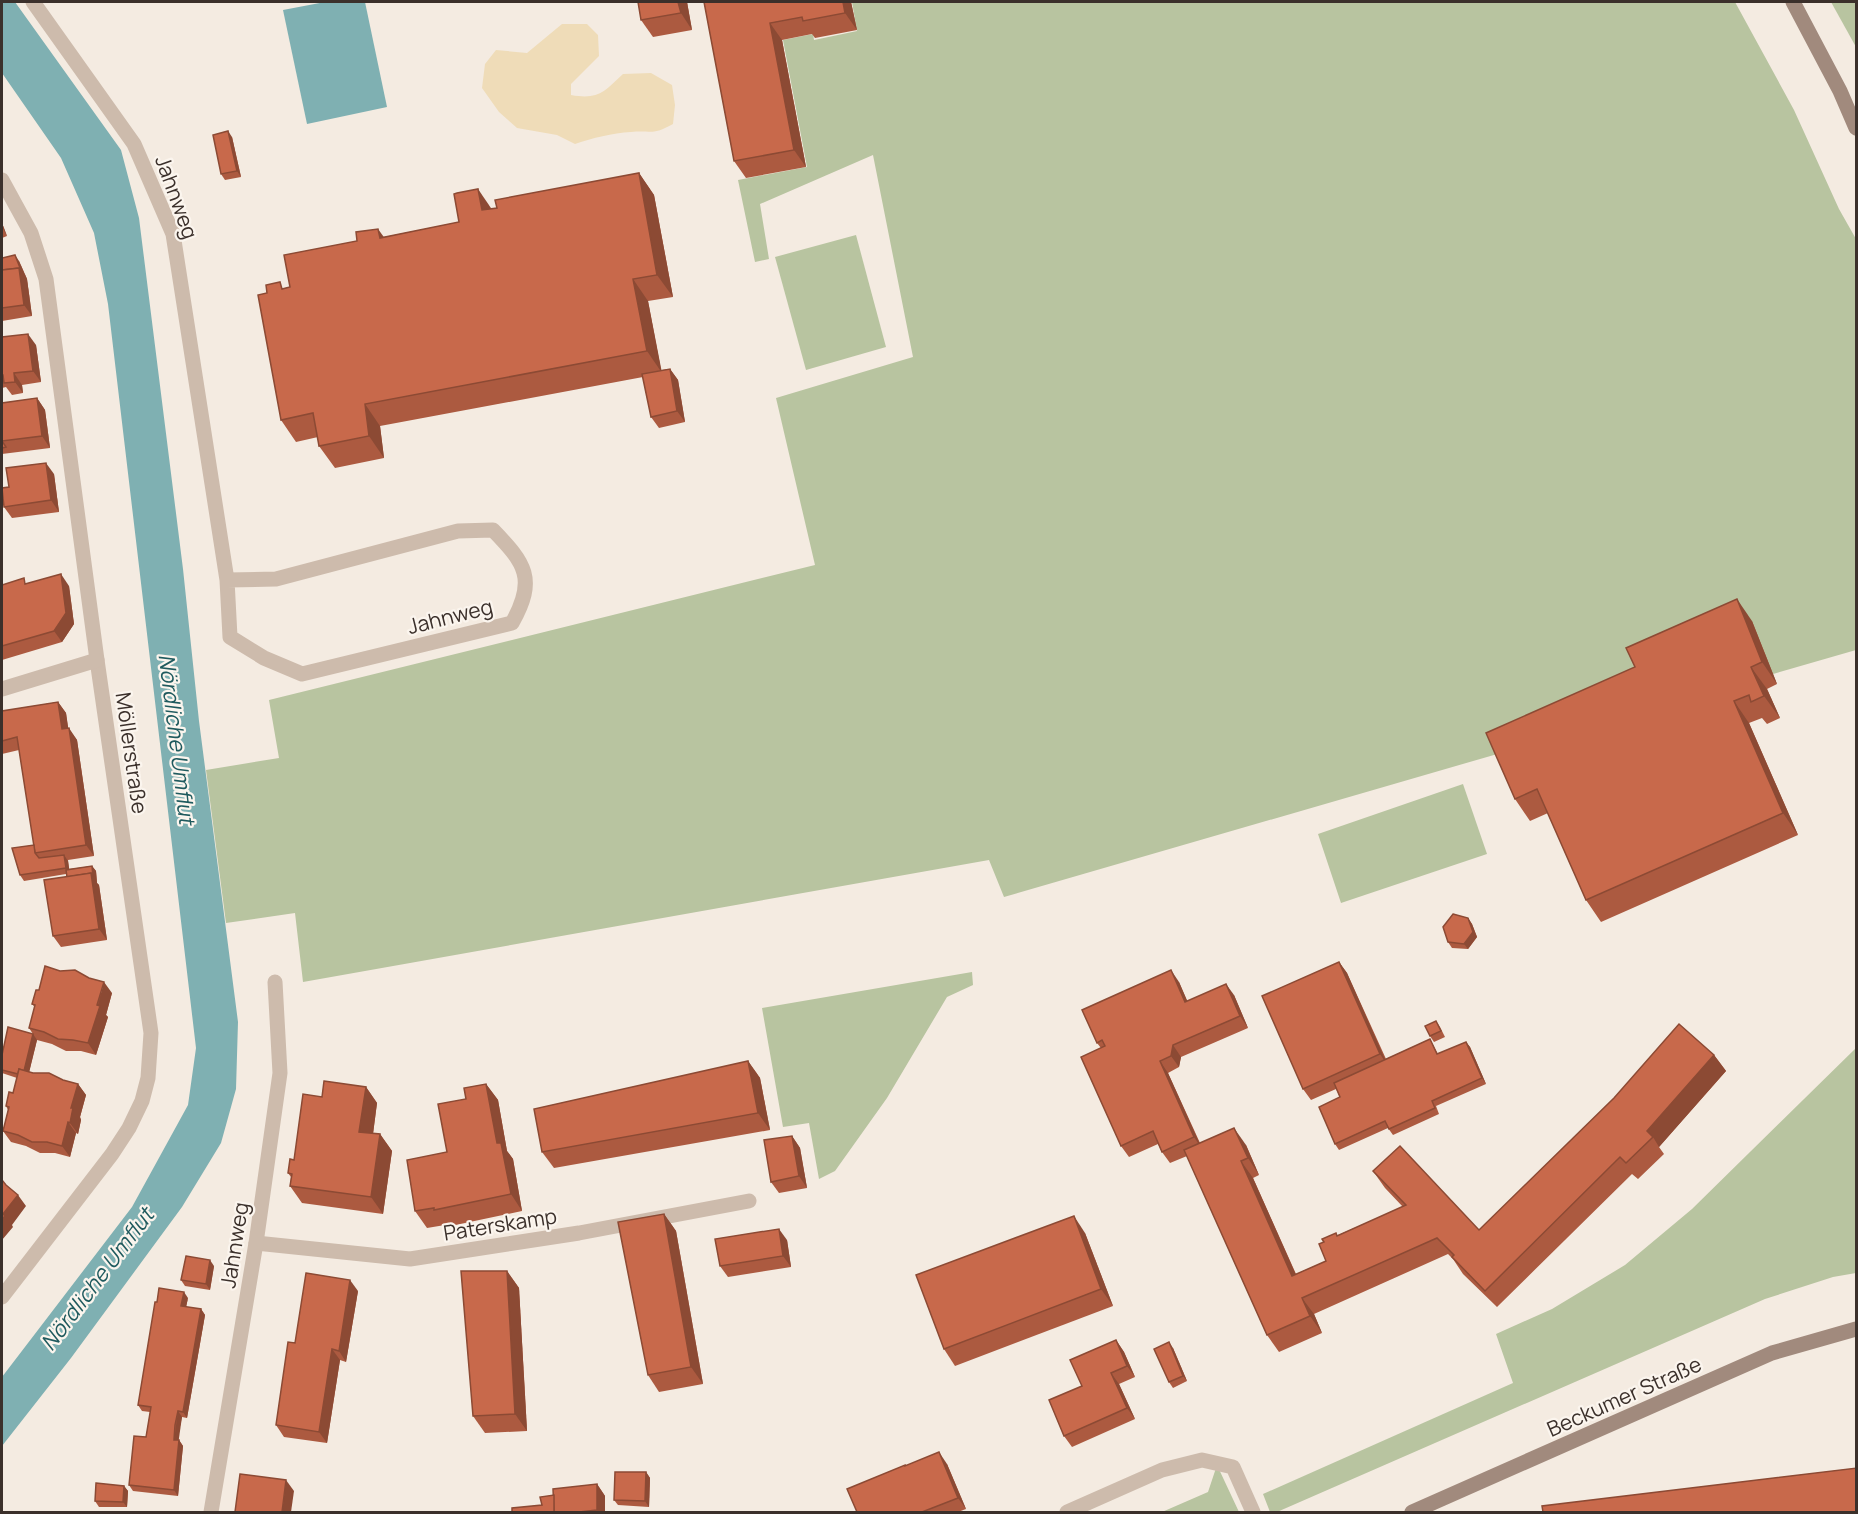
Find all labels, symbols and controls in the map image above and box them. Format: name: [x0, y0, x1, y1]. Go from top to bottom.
street label: Jahnweg: [149, 151, 205, 243]
street label: Jahnweg: [405, 592, 495, 640]
water label: Nördliche Umflut: [152, 652, 203, 828]
street label: Möllerstraße: [110, 690, 154, 816]
water label: Nördliche Umflut: [33, 1200, 162, 1356]
street label: Jahnweg: [213, 1200, 255, 1290]
street label: Paterskamp: [441, 1201, 559, 1247]
street label: Beckumer Straße: [1542, 1349, 1706, 1443]

